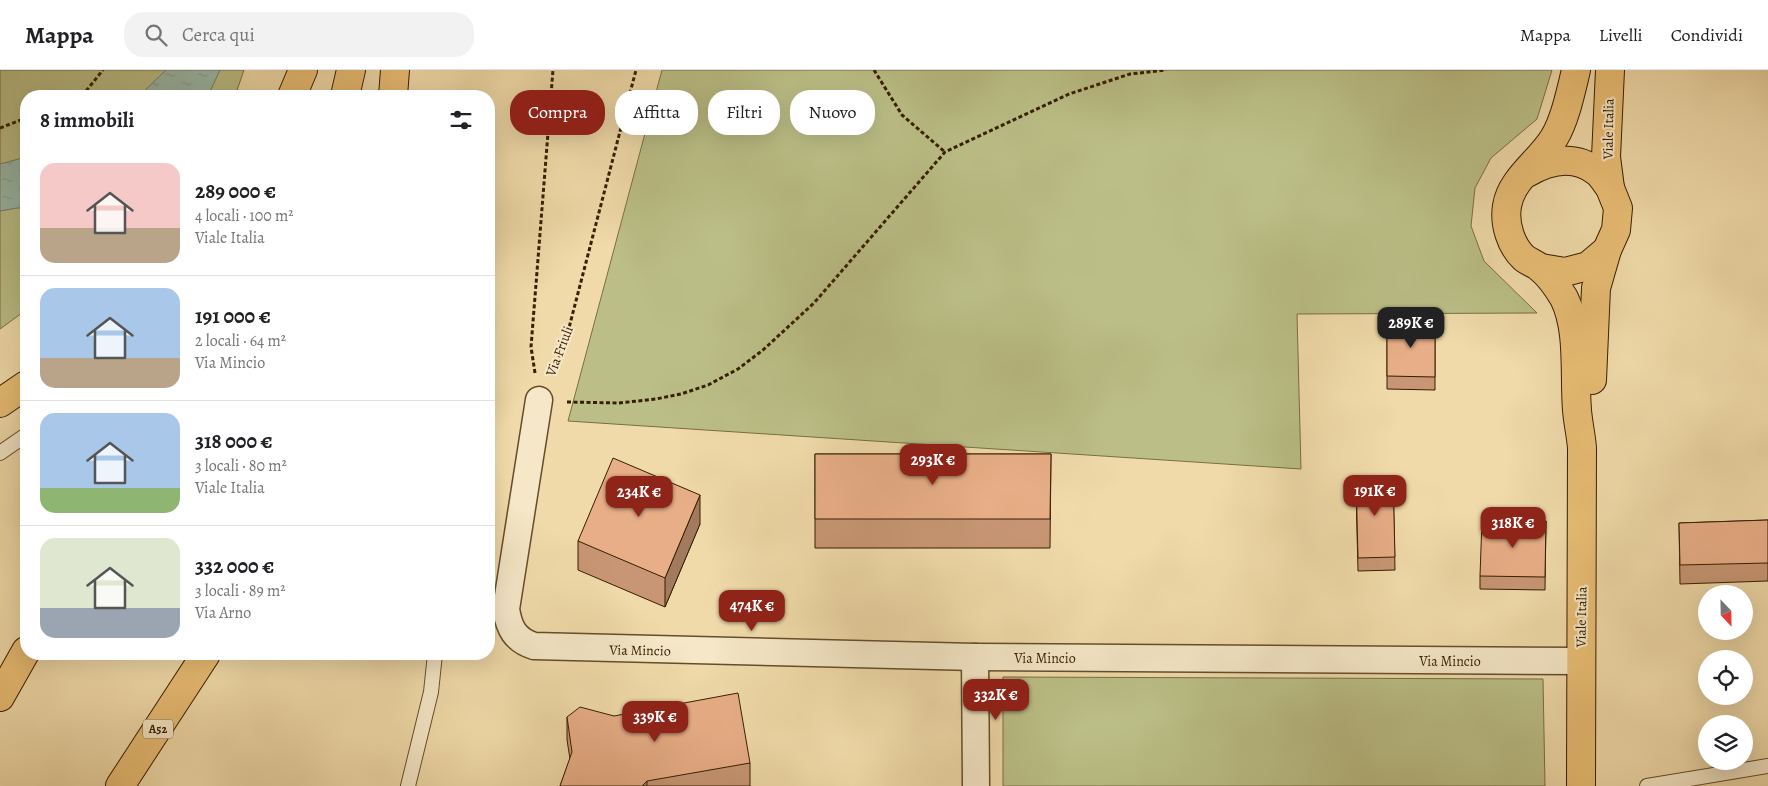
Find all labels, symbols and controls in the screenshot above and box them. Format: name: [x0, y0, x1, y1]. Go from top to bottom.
search box: [124, 12, 474, 57]
text: Mappa: [25, 19, 94, 51]
icon: search: [142, 21, 170, 49]
text: Cerca qui: [182, 22, 255, 48]
text: Mappa: [1520, 23, 1571, 47]
text: Livelli: [1599, 23, 1643, 47]
text: Condividi: [1671, 23, 1743, 47]
chip: Compra: [510, 90, 605, 135]
chip: Affitta: [615, 90, 698, 135]
chip: Filtri: [708, 90, 780, 135]
chip: Nuovo: [790, 90, 875, 135]
street label: Viale Italia: [1598, 98, 1619, 161]
text: 8 immobili: [40, 106, 134, 134]
icon: filters: [447, 106, 475, 134]
text: 289 000 €: [195, 177, 276, 205]
icon: home: [80, 183, 140, 243]
text: 4 locali · 100 m²: [195, 205, 294, 227]
text: Viale Italia: [195, 227, 265, 249]
text: 191 000 €: [195, 302, 271, 330]
pin: 289K €: [1370, 306, 1452, 349]
icon: home: [80, 308, 140, 368]
text: 289K €: [1388, 312, 1434, 334]
street label: Via Friuli: [541, 323, 578, 380]
text: 2 locali · 64 m²: [195, 330, 286, 352]
text: Via Mincio: [195, 352, 265, 374]
text: 318 000 €: [195, 427, 273, 455]
icon: home: [80, 433, 140, 493]
pin: 293K €: [892, 444, 974, 486]
text: 293K €: [911, 449, 955, 471]
text: 3 locali · 80 m²: [195, 455, 287, 477]
pin: 191K €: [1334, 474, 1416, 517]
pin: 234K €: [598, 476, 680, 518]
text: Viale Italia: [195, 477, 265, 499]
text: 191K €: [1354, 480, 1396, 502]
text: 234K €: [617, 481, 661, 503]
pin: 318K €: [1472, 506, 1554, 549]
text: 318K €: [1492, 512, 1534, 534]
text: 332 000 €: [195, 552, 274, 580]
icon: home: [80, 558, 140, 618]
text: 3 locali · 89 m²: [195, 580, 285, 602]
north arrow: [1698, 585, 1752, 640]
map controls: [1698, 585, 1753, 770]
street label: Viale Italia: [1571, 586, 1592, 649]
pin: 474K €: [711, 590, 793, 632]
text: 474K €: [730, 595, 774, 617]
text: Via Arno: [195, 602, 251, 624]
street label: Via Mincio: [608, 640, 671, 661]
street label: Via Mincio: [1013, 649, 1076, 668]
button: locate: [1698, 650, 1753, 705]
street label: Via Mincio: [1418, 652, 1481, 671]
pin: 332K €: [955, 678, 1037, 721]
text: 332K €: [974, 684, 1018, 706]
pin: 339K €: [614, 700, 696, 743]
text: 339K €: [633, 706, 677, 728]
button: layers: [1698, 715, 1753, 770]
road number: A52: [143, 720, 173, 739]

